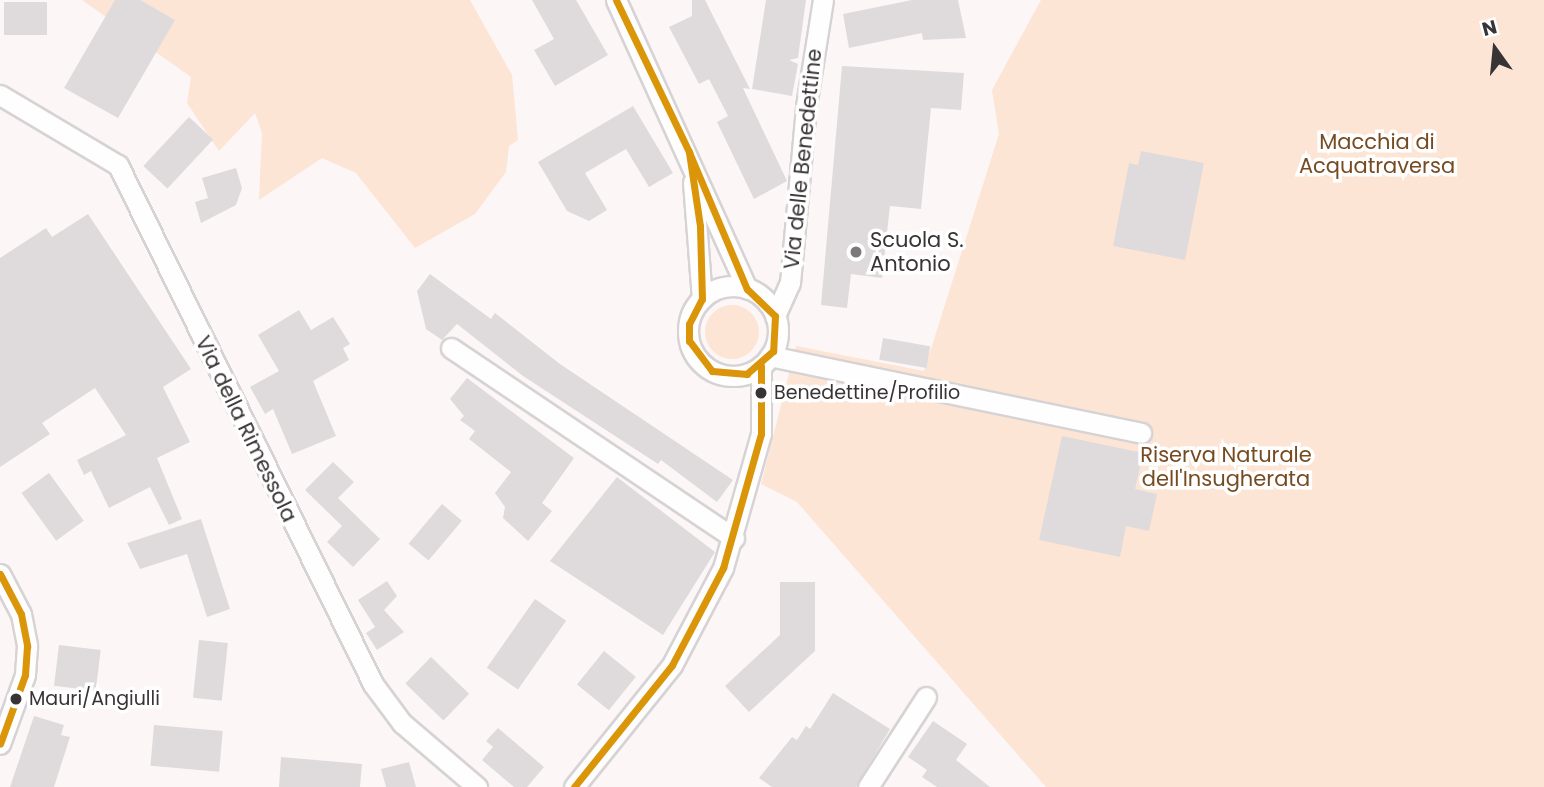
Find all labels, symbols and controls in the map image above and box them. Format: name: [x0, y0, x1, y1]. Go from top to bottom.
text: N: [1479, 13, 1500, 43]
north arrow: [1460, 14, 1530, 84]
street label: Via delle Benedettine: [779, 47, 827, 271]
park label: Macchia di Acquatraversa: [1299, 129, 1455, 179]
place label: Scuola S. Antonio: [870, 227, 964, 277]
marker: Scuola S. Antonio: [848, 244, 864, 260]
street label: Via della Rimessola: [190, 332, 302, 526]
place label: Benedettine/Profilio: [774, 382, 960, 404]
marker: Benedettine/Profilio: [754, 386, 768, 400]
park label: Riserva Naturale dell'Insugherata: [1140, 442, 1312, 492]
place label: Mauri/Angiulli: [29, 688, 160, 710]
marker: Mauri/Angiulli: [9, 692, 23, 706]

